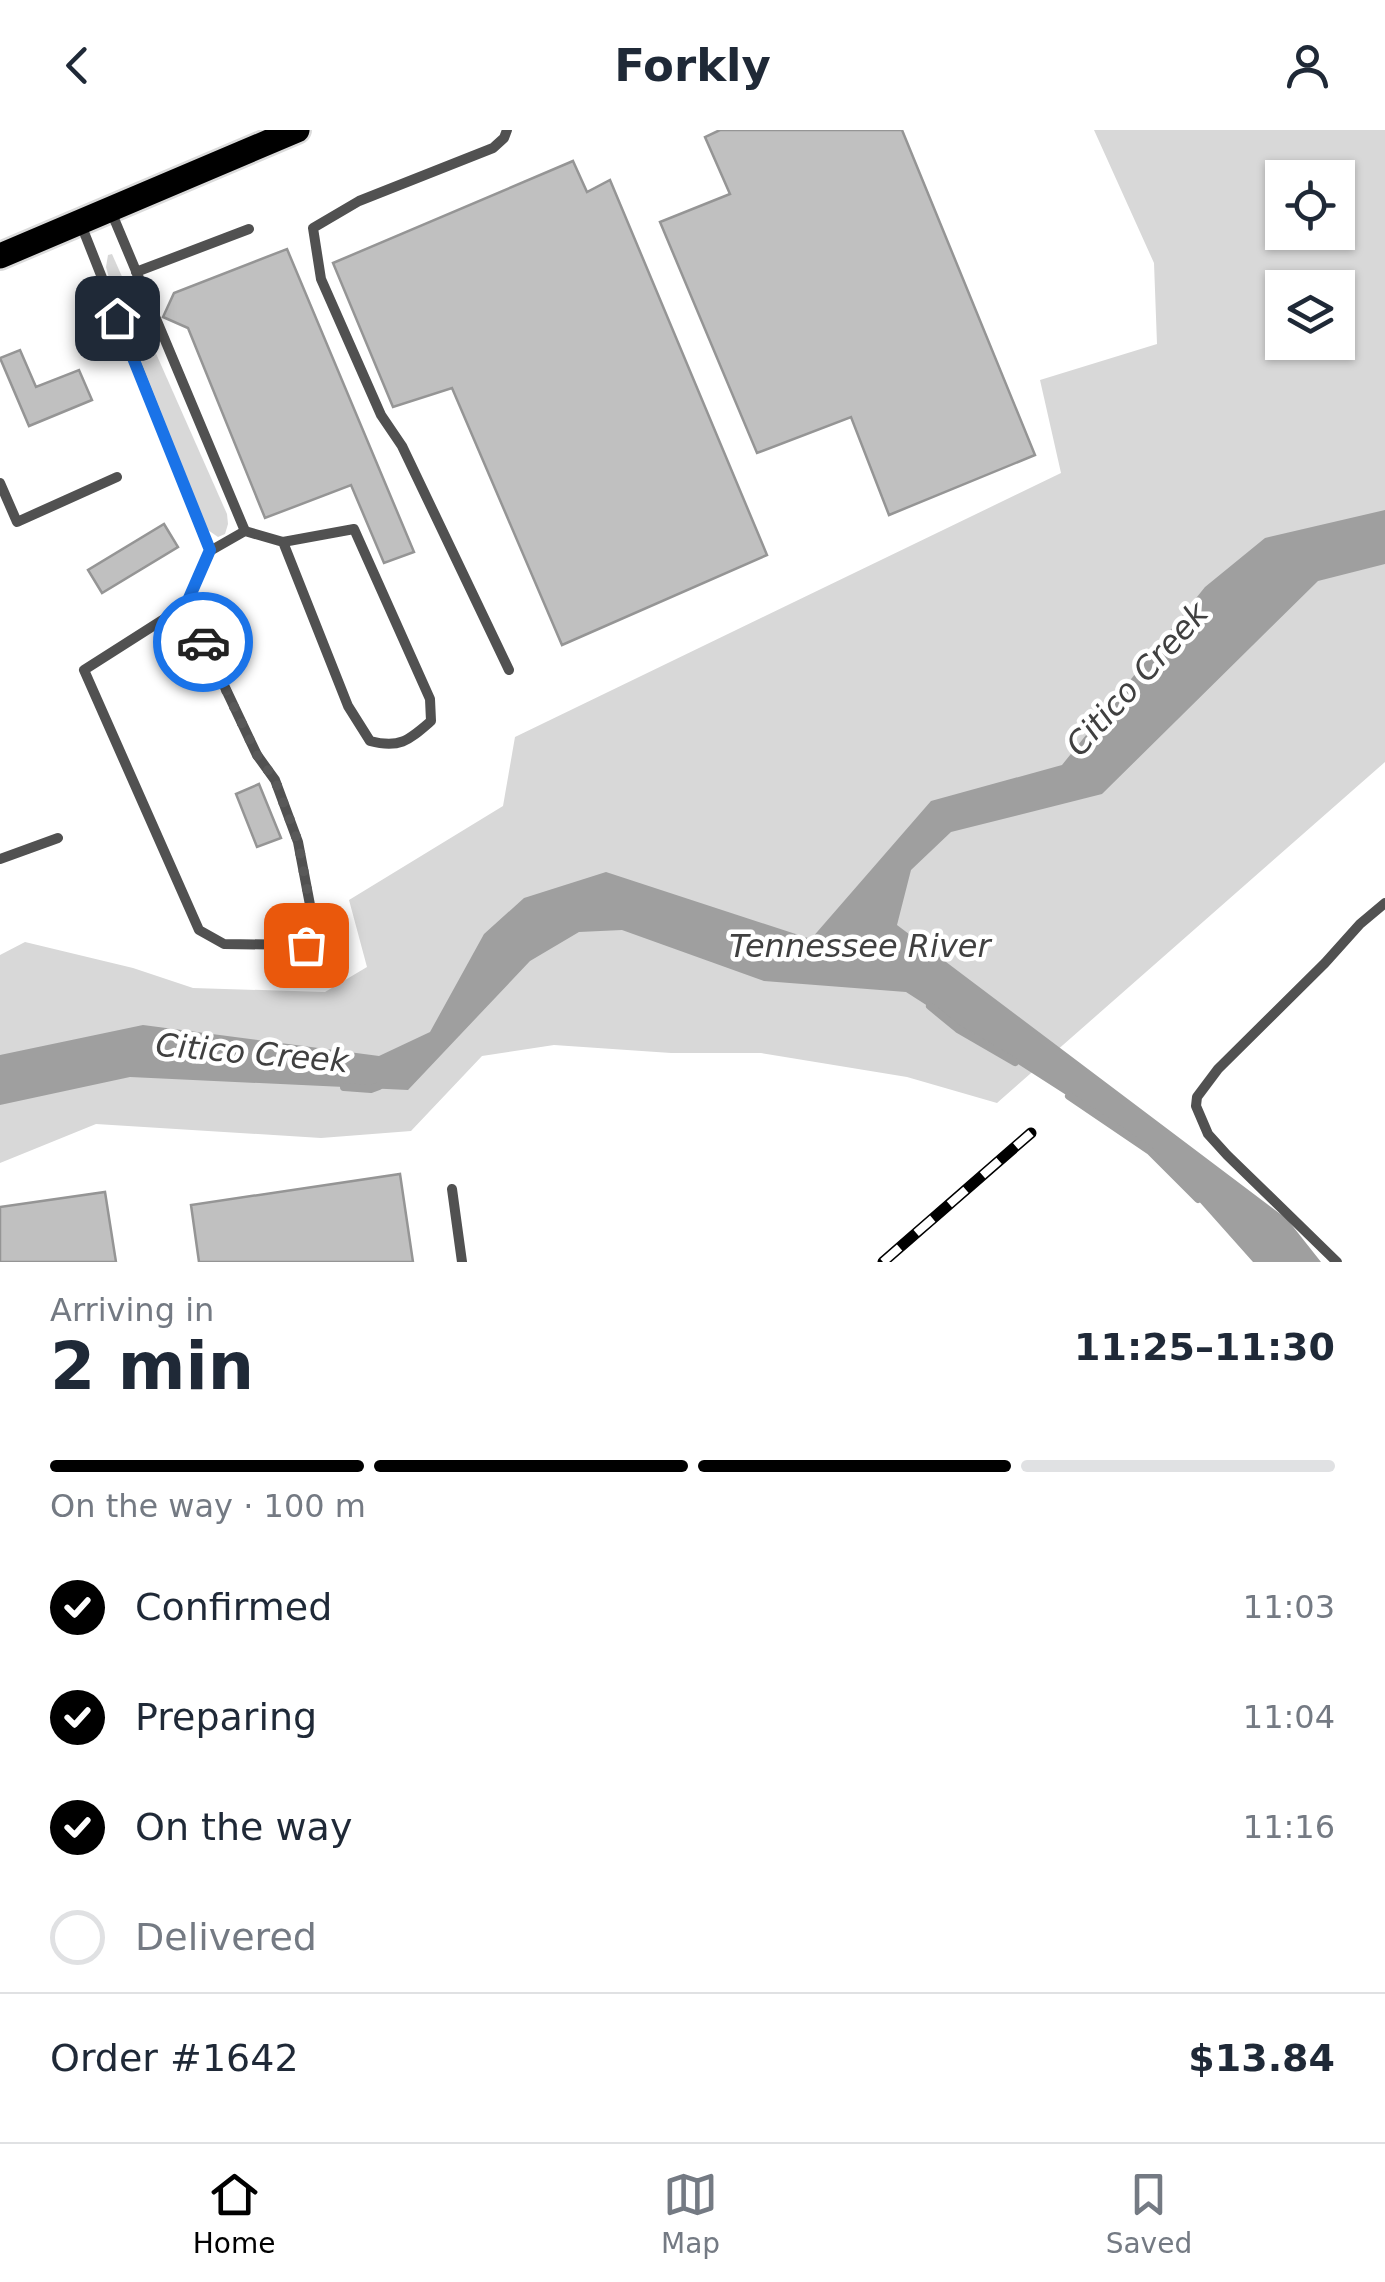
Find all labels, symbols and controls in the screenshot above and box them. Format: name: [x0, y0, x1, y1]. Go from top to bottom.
icon: back: [50, 38, 105, 93]
icon: person: [1280, 38, 1335, 93]
text: Forkly: [614, 39, 771, 92]
map controls: [1265, 160, 1355, 360]
button: locate: [1265, 160, 1355, 250]
button: layers: [1265, 270, 1355, 360]
pin: [75, 276, 160, 361]
icon: home: [90, 291, 145, 346]
courier: [153, 592, 253, 692]
water label: Citico Creek: [1058, 593, 1217, 764]
icon: car: [176, 615, 231, 670]
pin: [264, 903, 349, 988]
icon: bag: [279, 918, 334, 973]
water label: Tennessee River: [729, 927, 993, 965]
water label: Citico Creek: [154, 1026, 351, 1080]
text: Arriving in: [50, 1291, 214, 1329]
text: 11:25–11:30: [1074, 1325, 1335, 1369]
text: 2 min: [50, 1329, 254, 1404]
text: On the way · 100 m: [50, 1487, 366, 1525]
icon: check: [50, 1580, 105, 1635]
text: Confirmed: [135, 1585, 332, 1629]
text: 11:03: [1243, 1588, 1335, 1626]
icon: check: [50, 1690, 105, 1745]
text: Preparing: [135, 1695, 317, 1739]
text: 11:04: [1243, 1698, 1335, 1736]
icon: check: [50, 1800, 105, 1855]
text: On the way: [135, 1805, 352, 1849]
text: 11:16: [1243, 1808, 1335, 1846]
text: Delivered: [135, 1915, 317, 1959]
text: Order #1642: [50, 2036, 299, 2080]
text: $13.84: [1188, 2036, 1335, 2080]
tab: Home: [193, 2167, 275, 2260]
tab: Map: [661, 2167, 720, 2260]
tab: Saved: [1106, 2167, 1192, 2260]

